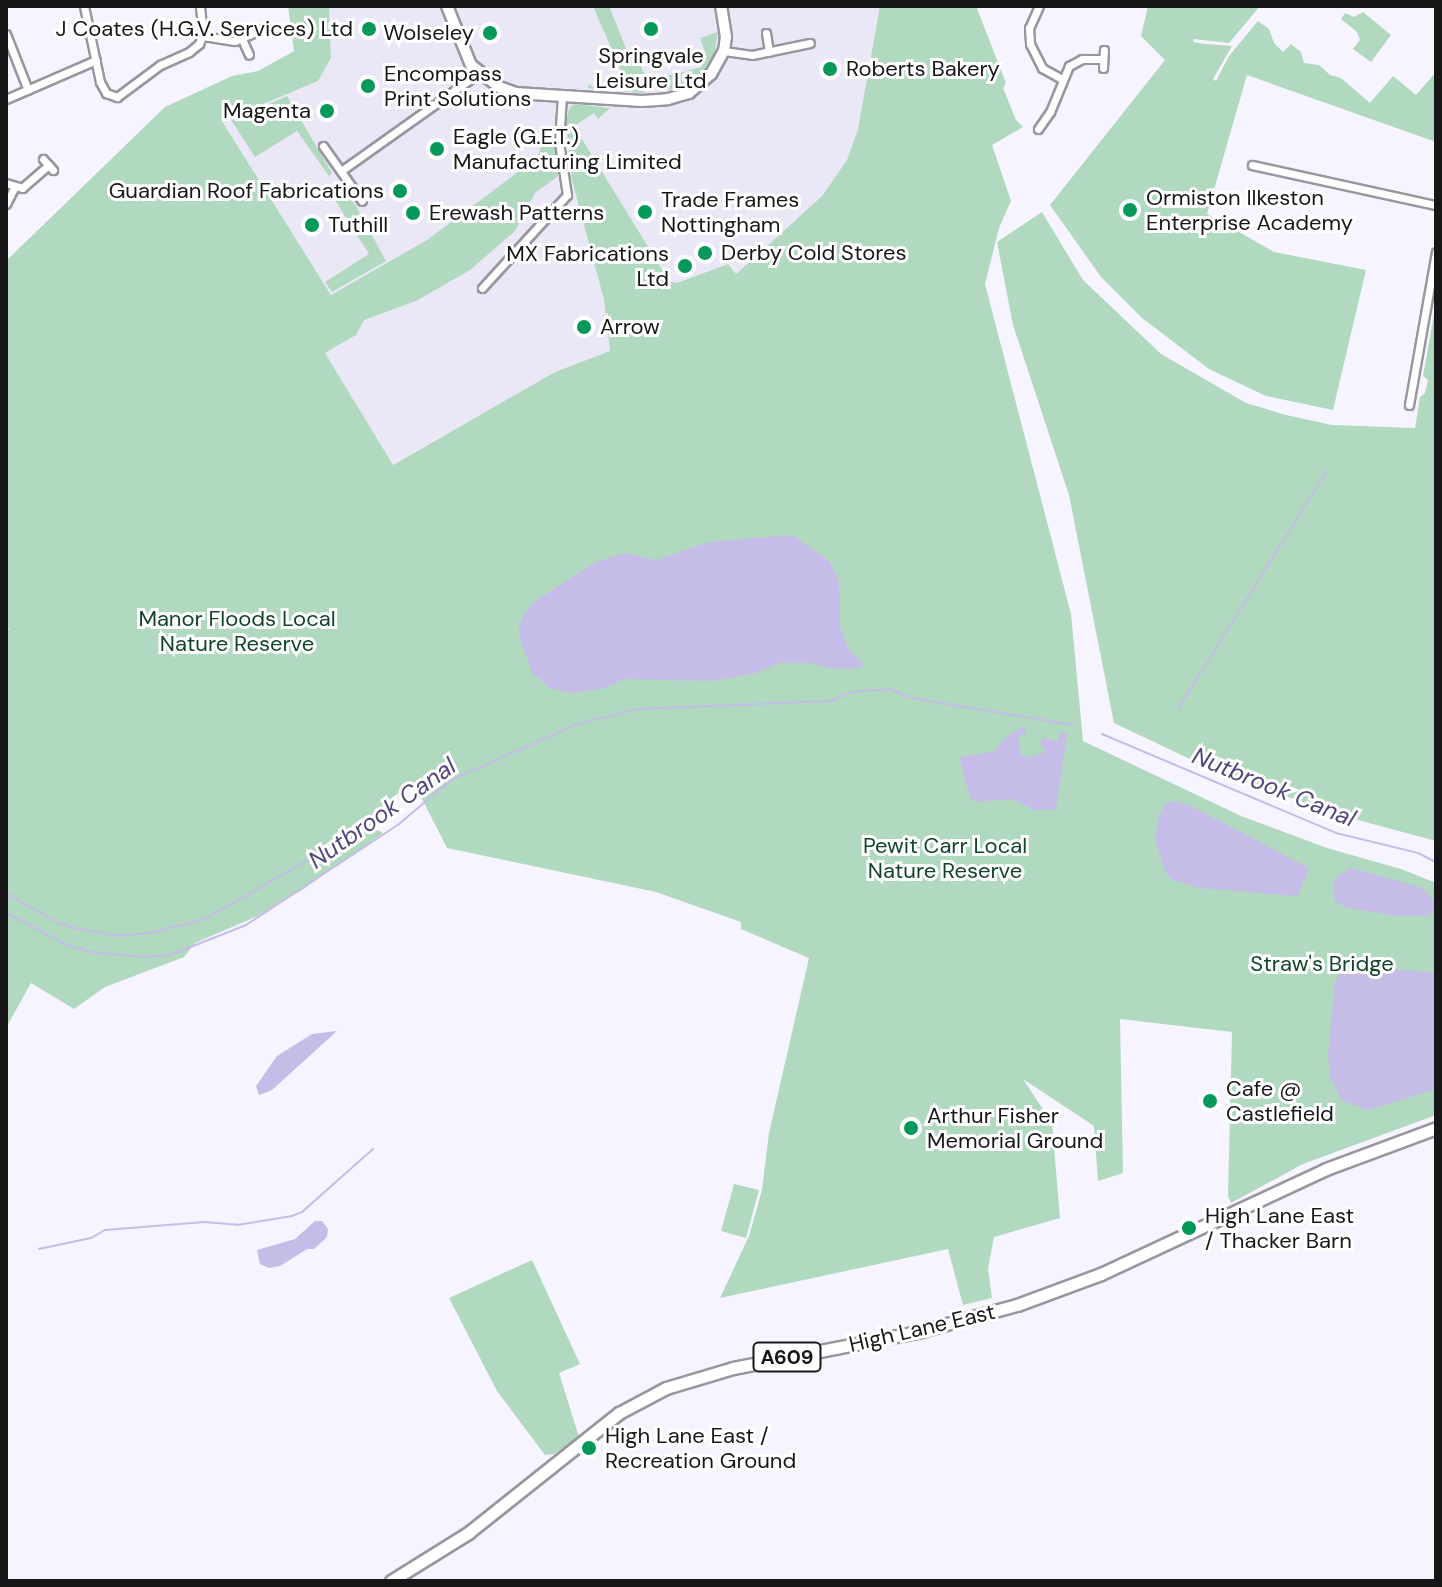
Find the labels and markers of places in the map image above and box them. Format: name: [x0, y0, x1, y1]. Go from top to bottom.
place label: J Coates (H.G.V. Services) Ltd: [56, 16, 353, 42]
marker: J Coates (H.G.V. Services) Ltd: [360, 20, 378, 38]
place label: Wolseley: [383, 20, 474, 46]
marker: Springvale Leisure Ltd: [642, 20, 660, 38]
marker: Wolseley: [481, 24, 499, 42]
place label: Springvale Leisure Ltd: [595, 42, 707, 94]
place label: Roberts Bakery: [846, 56, 1000, 82]
place label: Encompass Print Solutions: [384, 60, 531, 112]
marker: Roberts Bakery: [821, 60, 839, 78]
marker: Encompass Print Solutions: [359, 77, 377, 95]
place label: Magenta: [223, 98, 311, 124]
marker: Magenta: [318, 102, 336, 120]
place label: Eagle (G.E.T.) Manufacturing Limited: [453, 123, 682, 174]
marker: Eagle (G.E.T.) Manufacturing Limited: [428, 140, 446, 158]
place label: Guardian Roof Fabrications: [109, 178, 384, 204]
marker: Guardian Roof Fabrications: [391, 182, 409, 200]
place label: Ormiston Ilkeston Enterprise Academy: [1146, 184, 1353, 236]
place label: Trade Frames Nottingham: [661, 186, 799, 238]
place label: Erewash Patterns: [429, 200, 604, 226]
marker: Ormiston Ilkeston Enterprise Academy: [1121, 201, 1139, 219]
marker: Trade Frames Nottingham: [636, 203, 654, 221]
marker: Erewash Patterns: [404, 204, 422, 222]
place label: Tuthill: [328, 212, 388, 238]
marker: Tuthill: [303, 216, 321, 234]
place label: MX Fabrications Ltd: [506, 240, 669, 292]
place label: Derby Cold Stores: [721, 240, 907, 266]
marker: Derby Cold Stores: [696, 244, 714, 262]
marker: MX Fabrications Ltd: [676, 257, 694, 275]
place label: Arrow: [600, 314, 660, 340]
marker: Arrow: [575, 318, 593, 336]
place label: Cafe @ Castlefield: [1226, 1075, 1334, 1126]
marker: Cafe @ Castlefield: [1201, 1092, 1219, 1110]
place label: Arthur Fisher Memorial Ground: [927, 1102, 1103, 1154]
marker: Arthur Fisher Memorial Ground: [902, 1119, 920, 1137]
place label: High Lane East / Thacker Barn: [1205, 1202, 1354, 1254]
marker: High Lane East / Thacker Barn: [1180, 1219, 1198, 1237]
place label: High Lane East / Recreation Ground: [605, 1422, 796, 1474]
marker: High Lane East / Recreation Ground: [580, 1439, 598, 1457]

